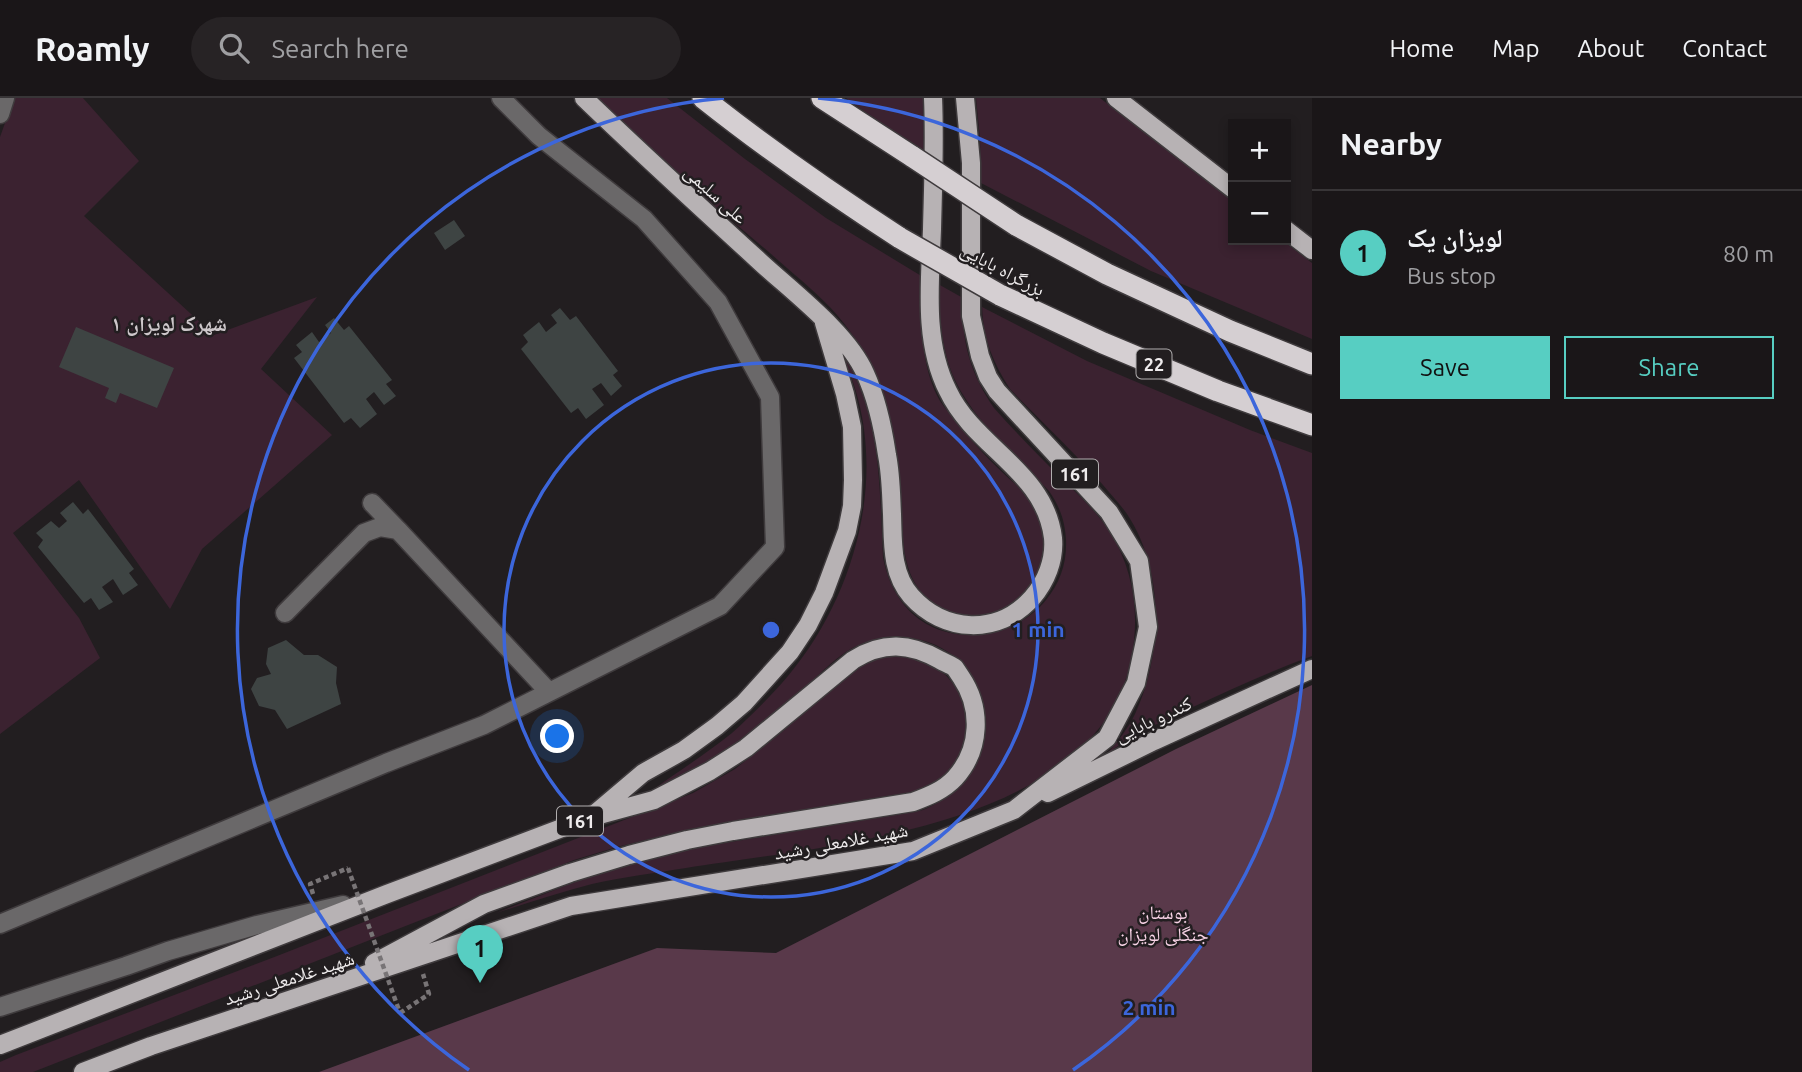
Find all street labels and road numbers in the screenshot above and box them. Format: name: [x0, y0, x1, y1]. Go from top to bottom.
street label: علی سلیمی: [680, 160, 752, 229]
street label: بزرگراه بابایی: [957, 238, 1049, 301]
road number: 22: [1136, 350, 1172, 378]
road number: 161: [1052, 460, 1098, 488]
street label: کندرو بابایی: [1111, 692, 1196, 747]
road number: 161: [557, 806, 603, 836]
street label: شهید غلامعلی رشید: [772, 818, 910, 865]
street label: شهید غلامعلی رشید: [221, 947, 357, 1010]

